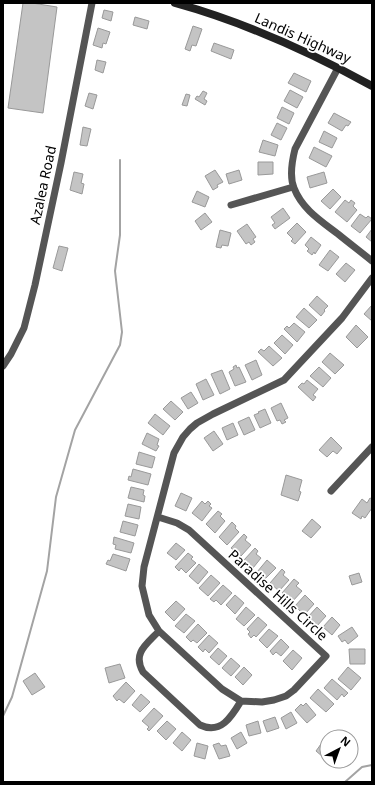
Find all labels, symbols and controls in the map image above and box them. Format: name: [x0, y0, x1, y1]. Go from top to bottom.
street label: Landis Highway: [252, 8, 355, 68]
street label: Azalea Road: [25, 144, 60, 226]
street label: Paradise Hills Circle: [224, 545, 332, 645]
north arrow: [319, 729, 359, 769]
text: N: [338, 732, 354, 750]

